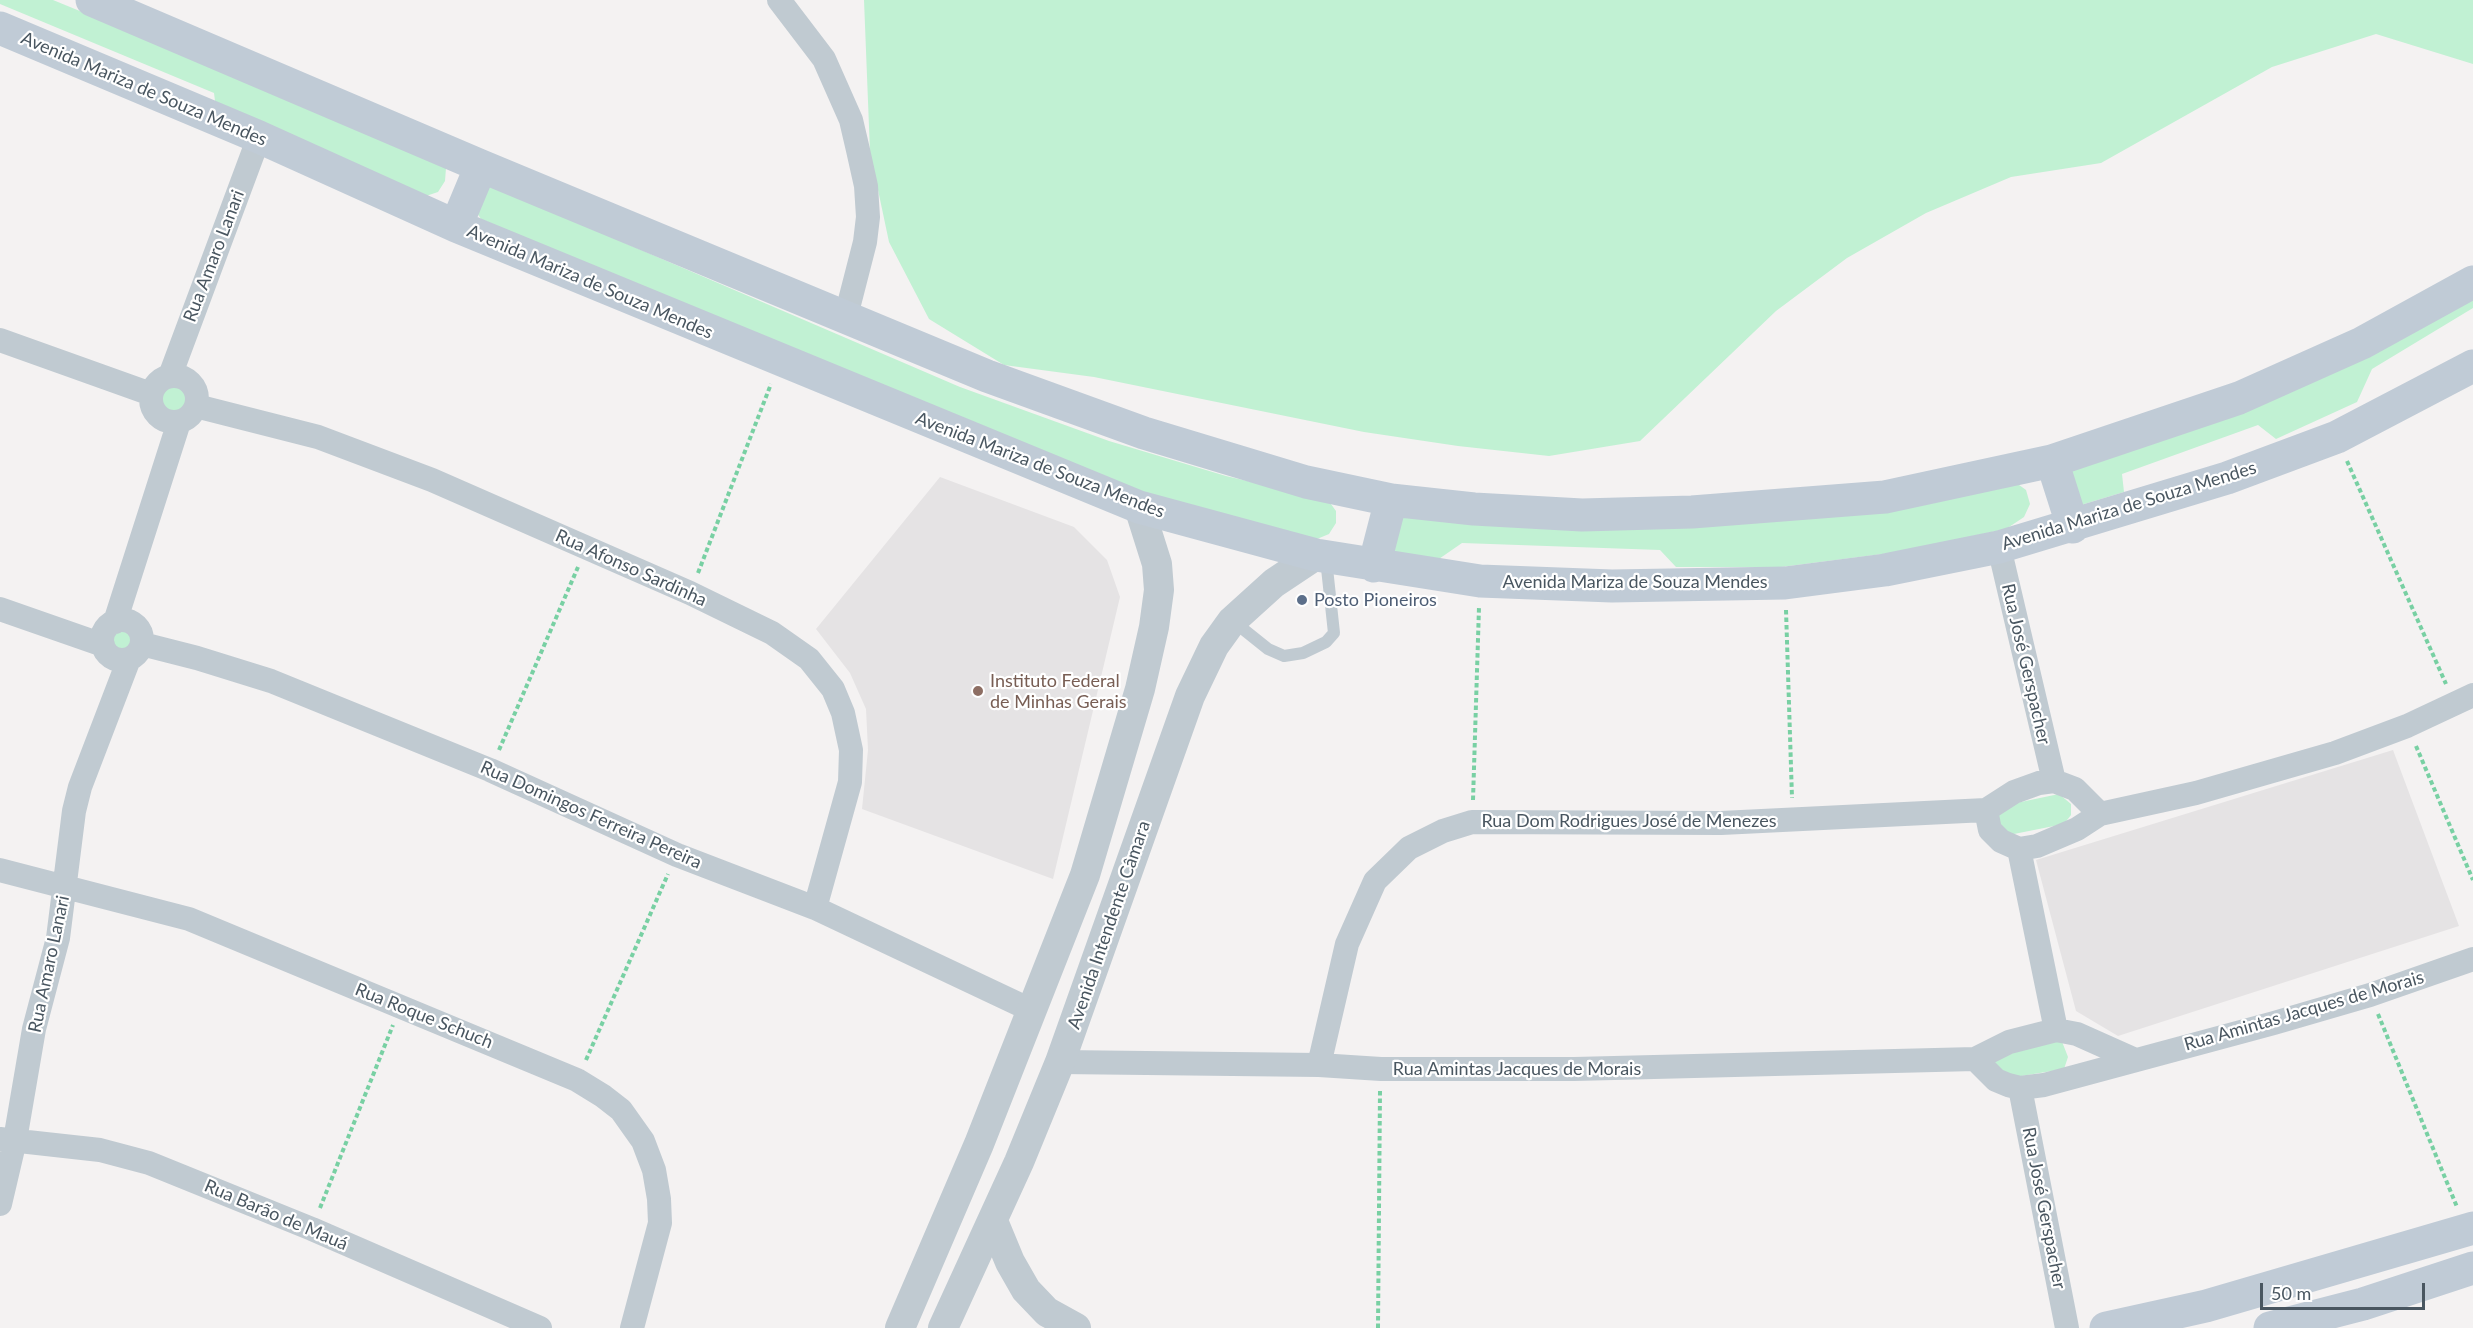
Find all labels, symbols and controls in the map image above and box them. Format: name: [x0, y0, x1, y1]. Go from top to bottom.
street label: Avenida Mariza de Souza Mendes: [18, 27, 270, 151]
street label: Rua Amaro Lanari: [179, 187, 249, 325]
street label: Avenida Mariza de Souza Mendes: [464, 220, 716, 344]
street label: Avenida Mariza de Souza Mendes: [912, 407, 1168, 523]
street label: Avenida Mariza de Souza Mendes: [1999, 457, 2259, 555]
street label: Rua Afonso Sardinha: [552, 525, 710, 611]
street label: Avenida Mariza de Souza Mendes: [1502, 571, 1768, 593]
street label: Rua José Gerspacher: [1997, 581, 2055, 747]
place label: Posto Pioneiros: [1314, 589, 1437, 611]
marker: Posto Pioneiros: [1295, 593, 1309, 607]
place label: Instituto Federal de Minhas Gerais: [990, 670, 1127, 712]
marker: Instituto Federal de Minhas Gerais: [971, 684, 985, 698]
street label: Rua Domingos Ferreira Pereira: [477, 756, 705, 874]
street label: Rua Dom Rodrigues José de Menezes: [1481, 810, 1777, 832]
street label: Avenida Intendente Câmara: [1063, 818, 1155, 1032]
street label: Rua Amaro Lanari: [24, 894, 74, 1034]
street label: Rua Amintas Jacques de Morais: [2182, 966, 2426, 1056]
street label: Rua Roque Schuch: [352, 979, 496, 1053]
street label: Rua Amintas Jacques de Morais: [1393, 1058, 1641, 1080]
street label: Rua José Gerspacher: [2018, 1125, 2070, 1291]
street label: Rua Barão de Mauá: [201, 1175, 351, 1255]
scale bar: [2263, 1271, 2428, 1309]
text: 50 m: [2271, 1282, 2311, 1304]

